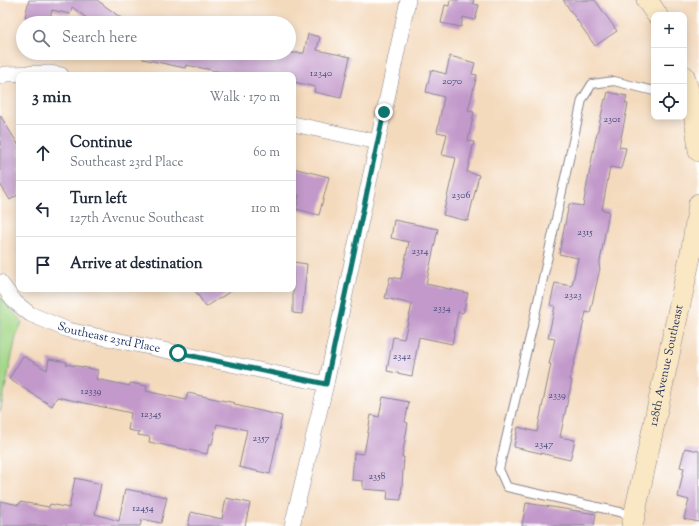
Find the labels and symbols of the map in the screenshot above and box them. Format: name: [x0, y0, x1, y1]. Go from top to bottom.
house number: 12340: [310, 66, 332, 81]
house number: 2070: [442, 74, 462, 89]
route end: [375, 103, 393, 121]
house number: 2301: [603, 112, 621, 127]
house number: 2306: [452, 188, 470, 203]
house number: 2315: [577, 225, 593, 240]
house number: 2314: [411, 244, 429, 259]
house number: 2323: [564, 288, 582, 303]
house number: 2334: [433, 301, 451, 316]
street label: 128th Avenue Southeast: [645, 303, 688, 428]
street label: Southeast 23rd Place: [54, 317, 162, 358]
route start: [169, 344, 187, 362]
house number: 2342: [393, 349, 412, 364]
house number: 12339: [81, 384, 102, 399]
house number: 2339: [548, 388, 566, 403]
house number: 12345: [141, 407, 162, 422]
house number: 2357: [252, 431, 270, 446]
house number: 2347: [535, 437, 553, 452]
house number: 2358: [368, 469, 386, 484]
house number: 12454: [132, 501, 154, 516]

